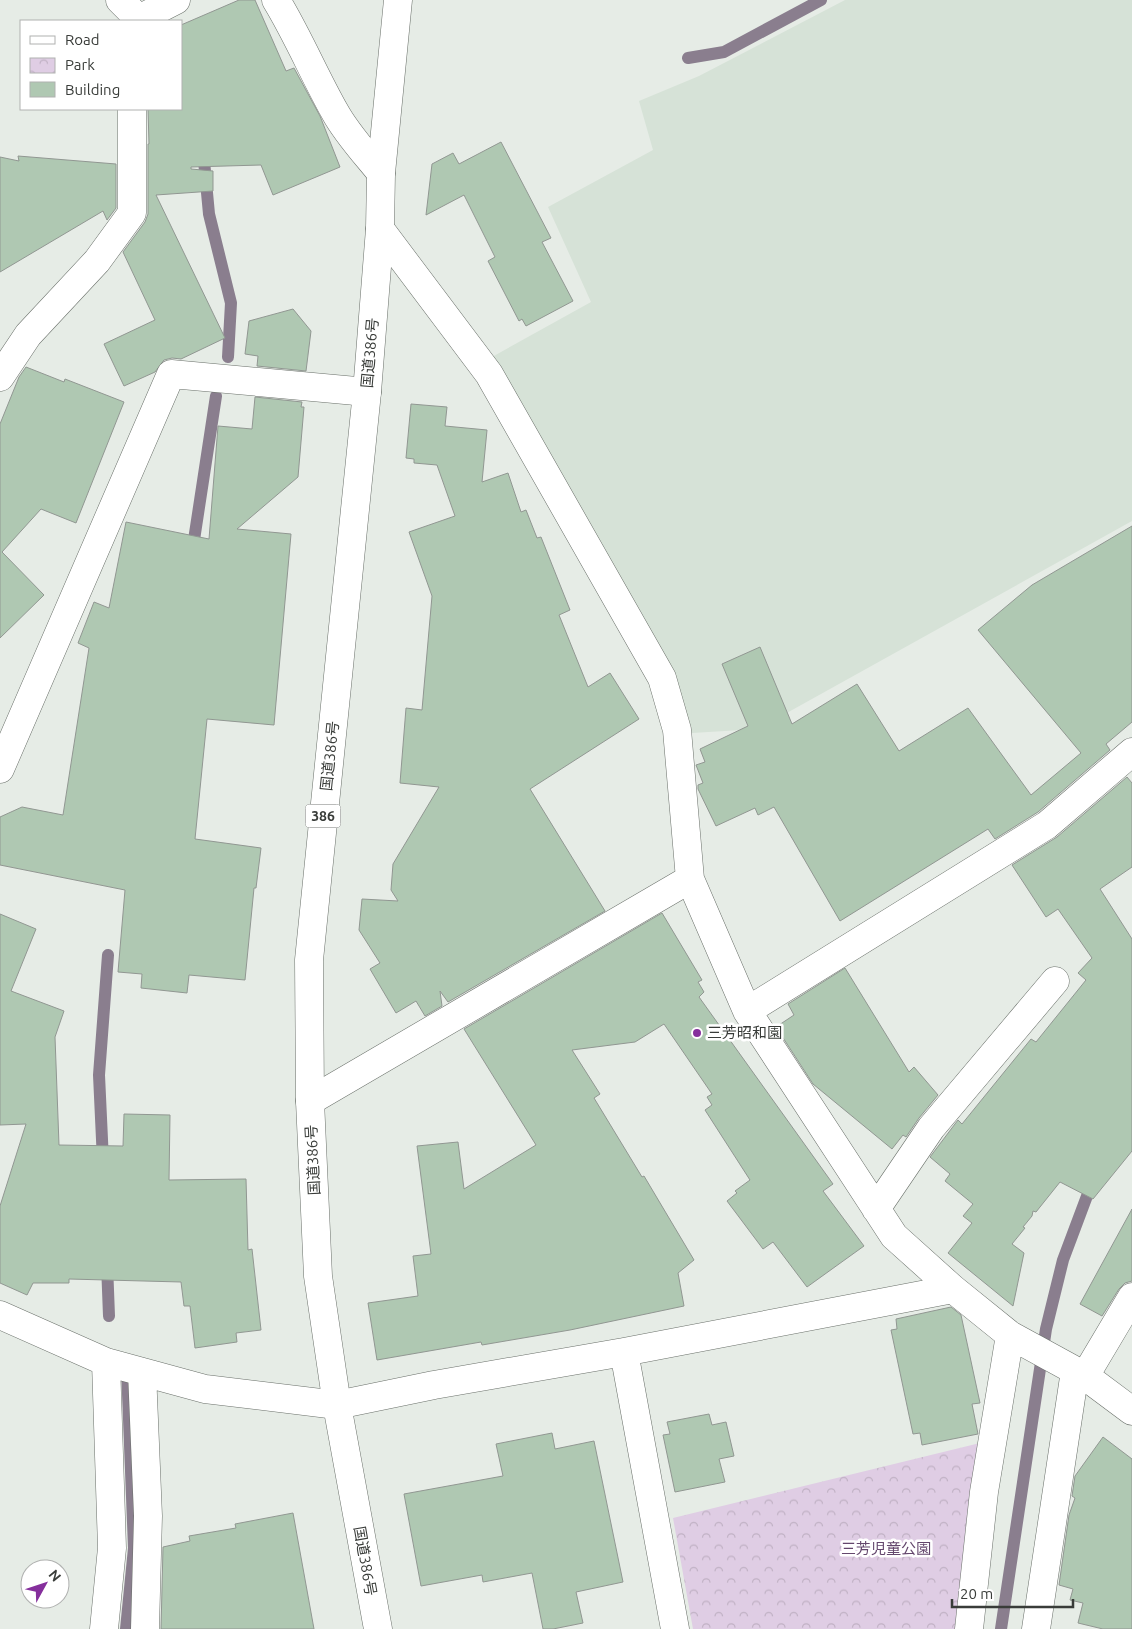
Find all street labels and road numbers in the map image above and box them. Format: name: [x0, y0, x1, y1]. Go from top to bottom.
street label: 国道386号: [358, 317, 381, 389]
street label: 国道386号: [317, 720, 342, 792]
road number: 386: [306, 804, 340, 828]
street label: 国道386号: [302, 1124, 323, 1196]
street label: 国道386号: [351, 1525, 380, 1597]

